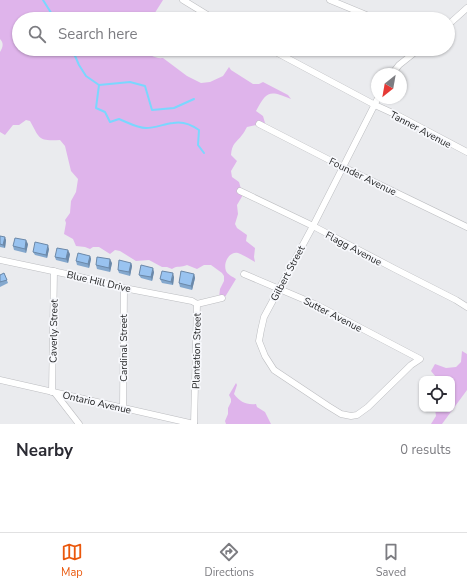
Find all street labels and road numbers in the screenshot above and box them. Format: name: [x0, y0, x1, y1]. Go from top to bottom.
street label: Tanner Avenue: [387, 108, 454, 152]
street label: Founder Avenue: [326, 155, 399, 199]
street label: Flagg Avenue: [323, 228, 384, 270]
street label: Gilbert Street: [267, 243, 309, 304]
street label: Blue Hill Drive: [65, 268, 132, 296]
street label: Sutter Avenue: [301, 294, 364, 336]
street label: Caverly Street: [46, 299, 62, 363]
street label: Plantation Street: [189, 312, 205, 389]
street label: Cardinal Street: [117, 314, 131, 382]
street label: Ontario Avenue: [61, 388, 133, 418]

